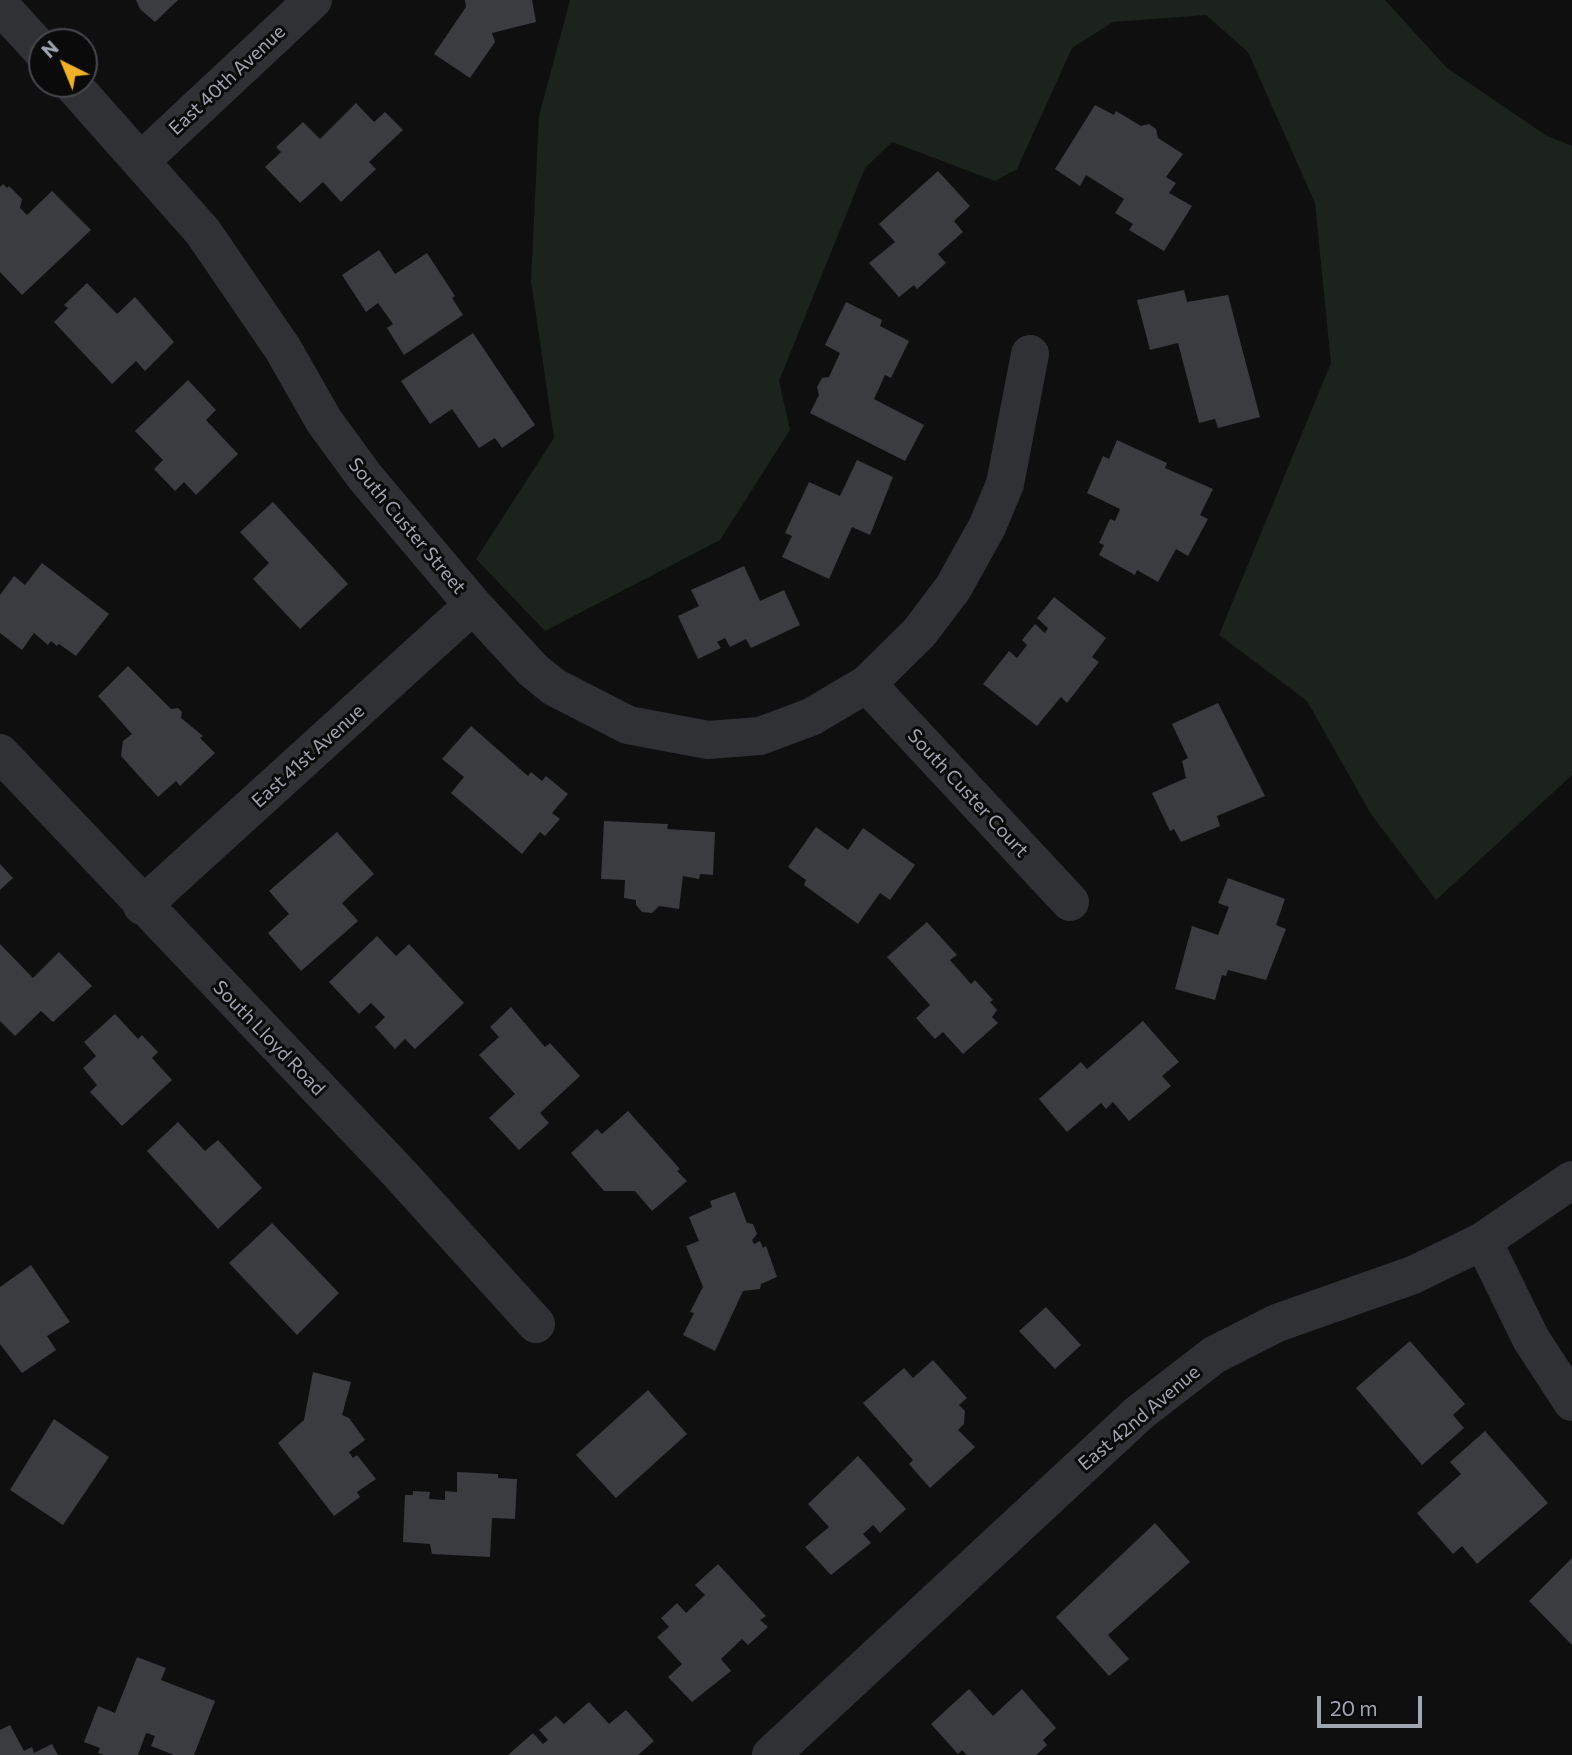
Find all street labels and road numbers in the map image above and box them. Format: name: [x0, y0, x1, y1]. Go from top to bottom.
street label: East 40th Avenue: [164, 20, 290, 140]
street label: South Custer Street: [344, 453, 470, 599]
street label: East 41st Avenue: [247, 700, 369, 812]
street label: South Custer Court: [903, 724, 1033, 862]
street label: South Lloyd Road: [208, 976, 330, 1100]
street label: East 42nd Avenue: [1074, 1361, 1204, 1475]

